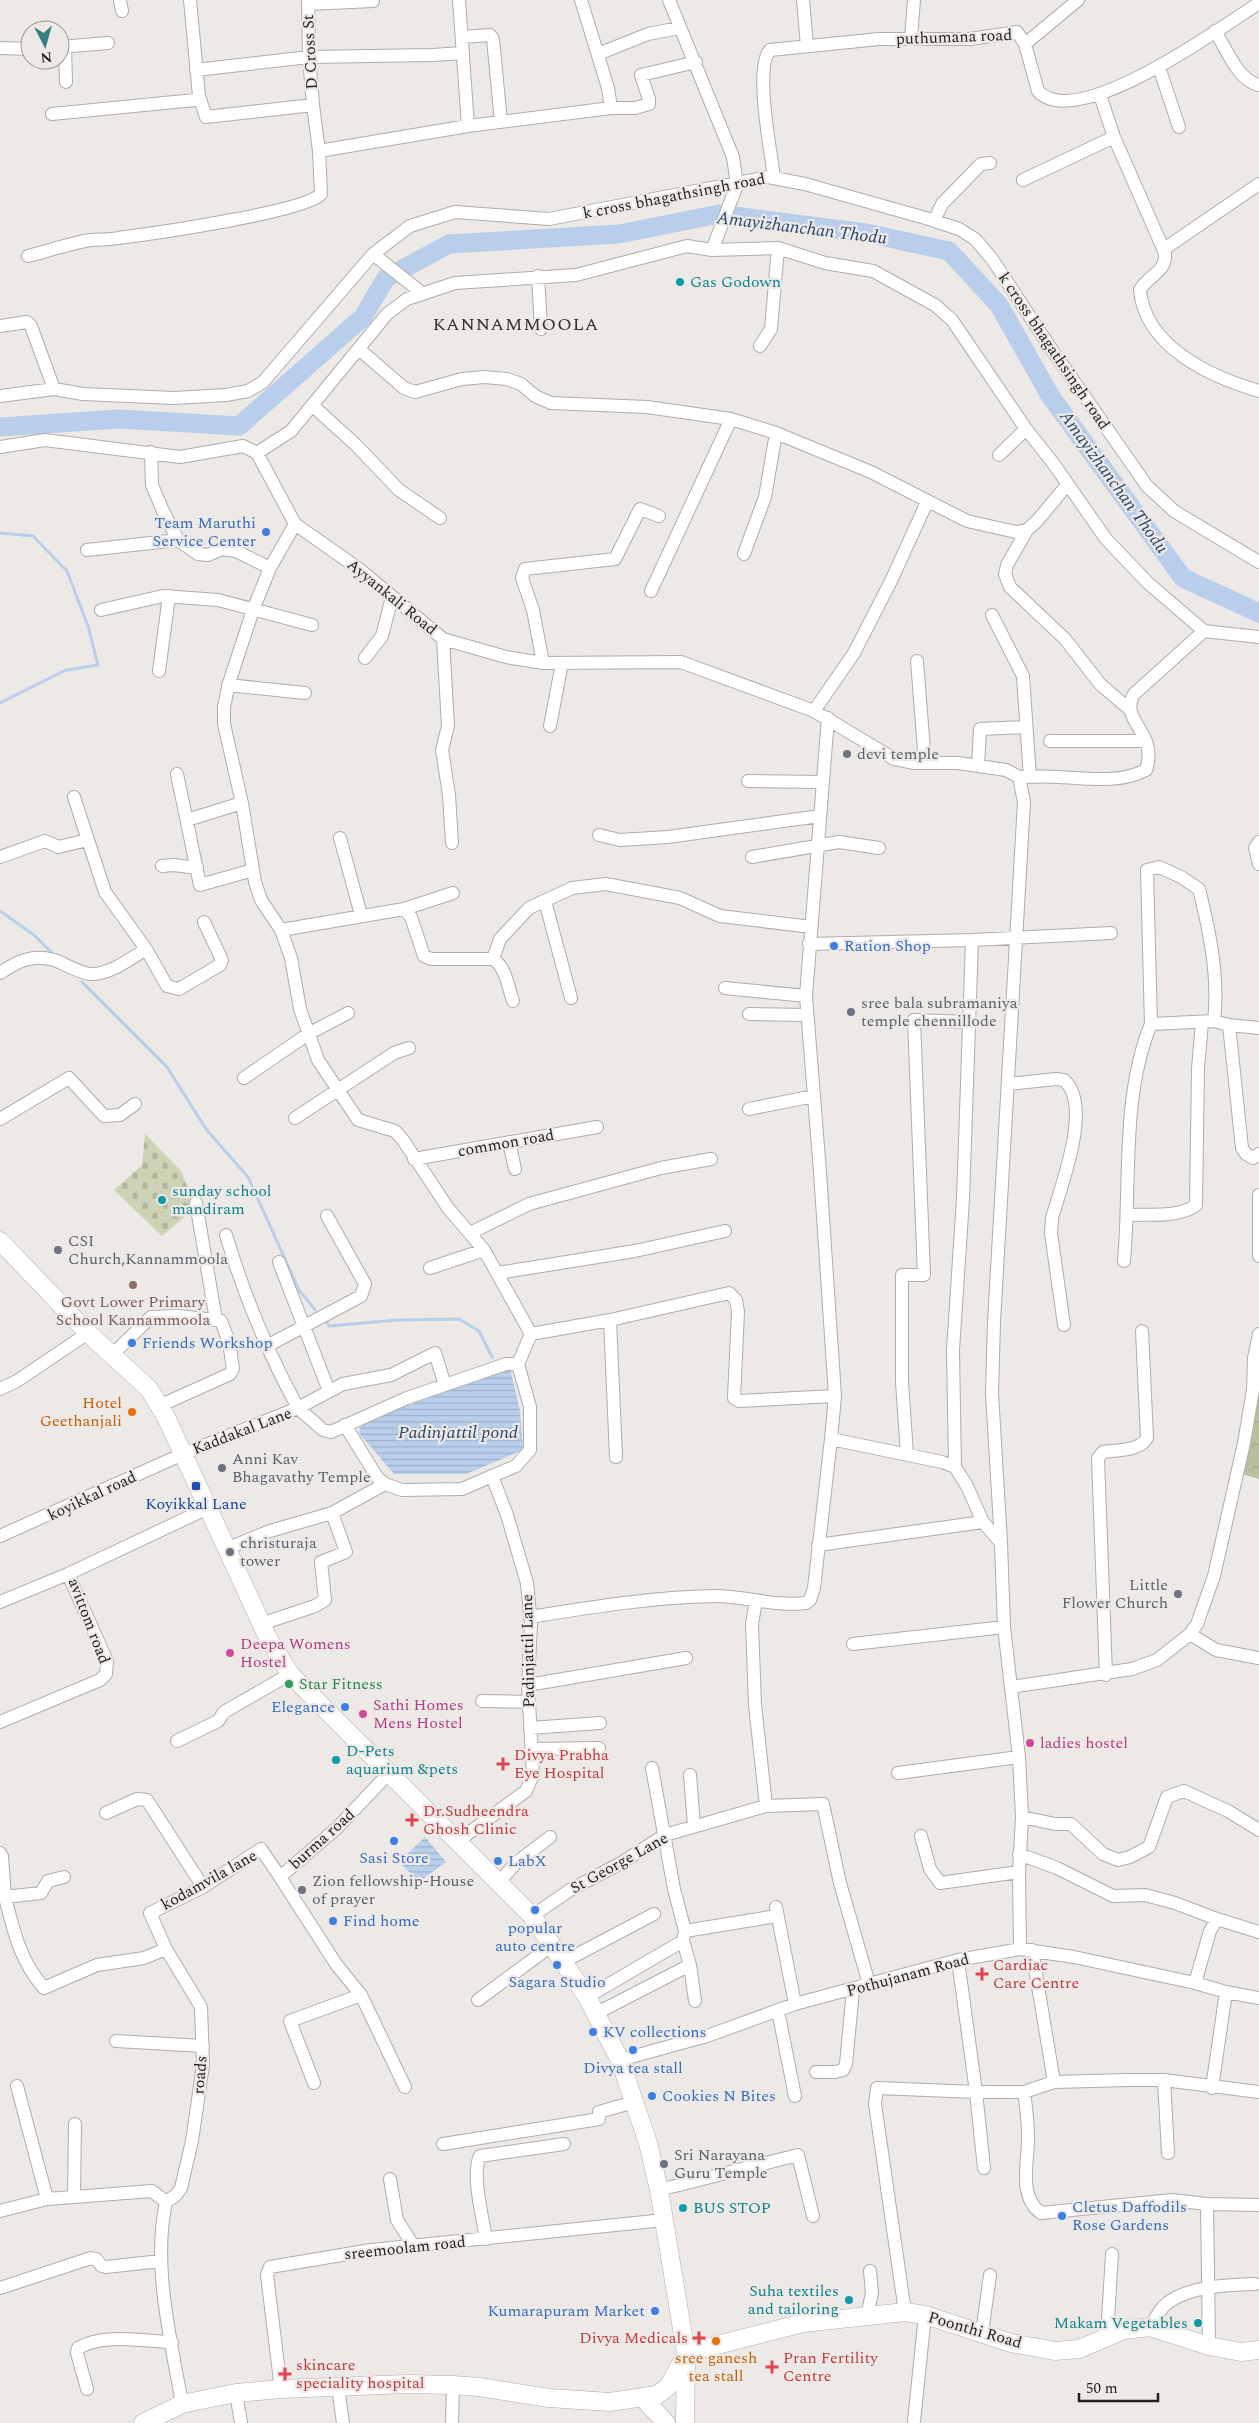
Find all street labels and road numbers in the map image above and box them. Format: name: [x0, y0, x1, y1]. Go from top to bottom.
street label: D Cross St: [296, 14, 324, 90]
street label: puthumana road: [895, 23, 1013, 51]
street label: k cross bhagathsingh road: [581, 167, 767, 225]
street label: k cross bhagathsingh road: [992, 267, 1116, 435]
street label: Ayyankali Road: [342, 553, 442, 641]
street label: common road: [456, 1123, 556, 1163]
street label: Kaddakal Lane: [189, 1401, 295, 1461]
street label: koyikkal road: [44, 1465, 140, 1527]
street label: avittom road: [62, 1575, 116, 1667]
street label: Padinjattil Lane: [515, 1594, 541, 1708]
street label: burma road: [284, 1803, 360, 1875]
street label: St George Lane: [566, 1826, 672, 1900]
street label: kodamvila lane: [157, 1844, 261, 1916]
street label: Pothujanam Road: [844, 1947, 972, 2003]
street label: roads: [186, 2055, 214, 2095]
street label: sreemoolam road: [343, 2230, 467, 2266]
street label: Poonthi Road: [925, 2305, 1025, 2355]

